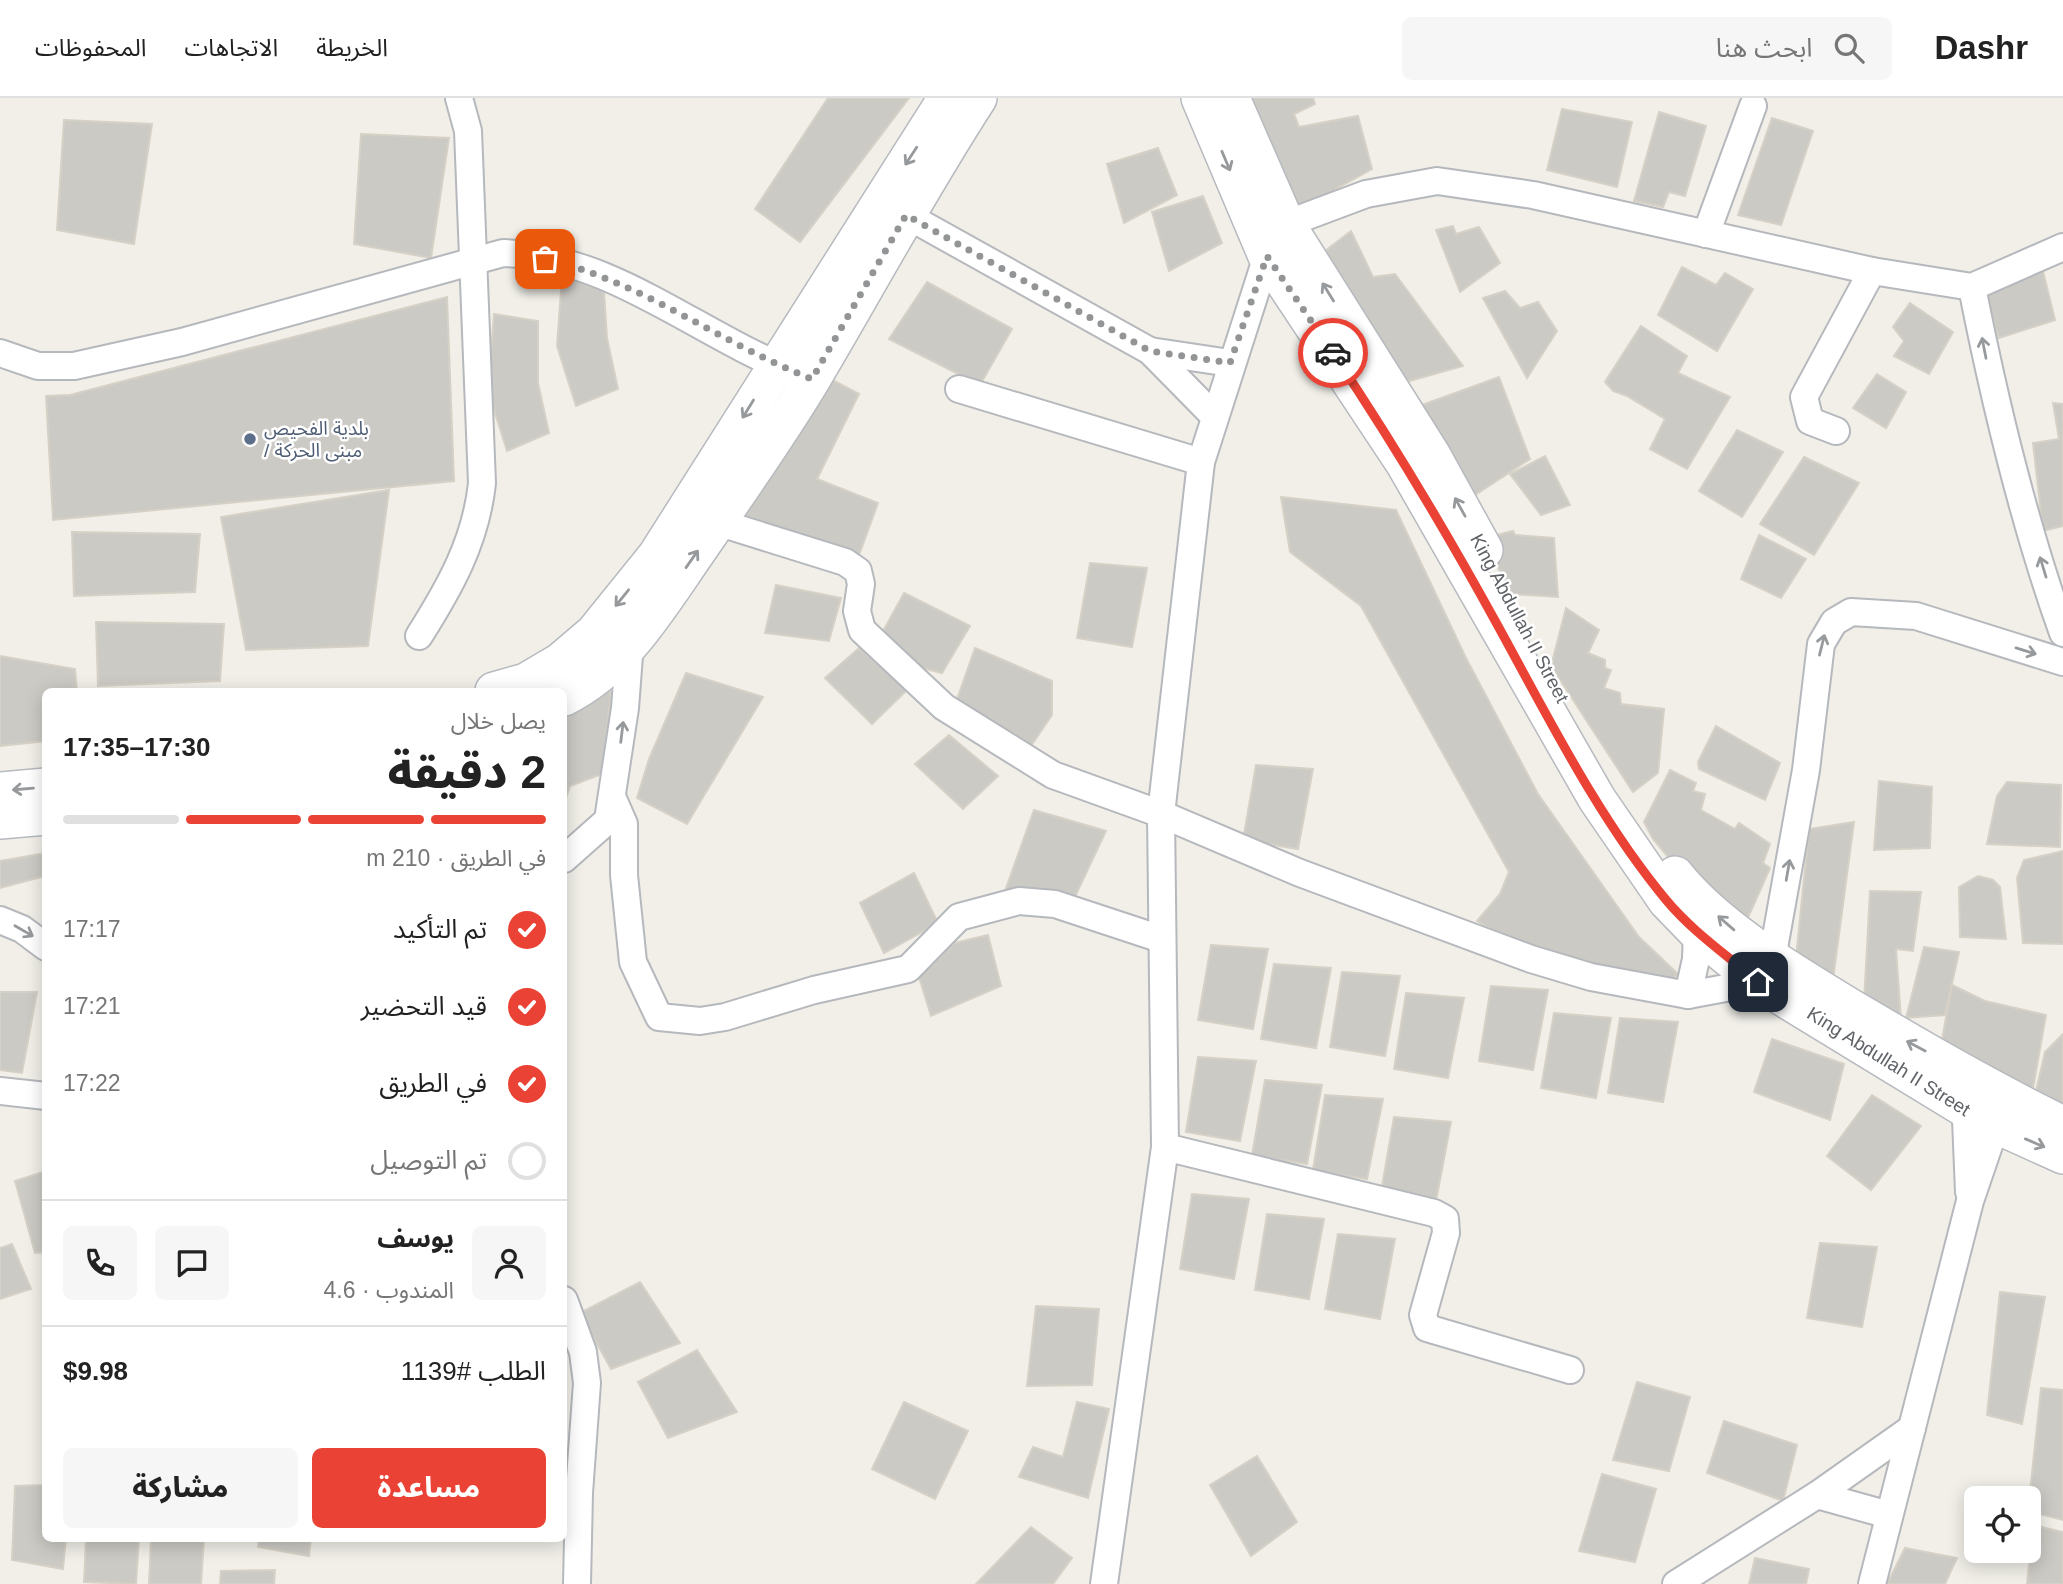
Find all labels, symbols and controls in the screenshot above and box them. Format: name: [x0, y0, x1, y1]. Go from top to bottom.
search box: [1402, 17, 1892, 80]
icon: search: [1830, 29, 1868, 67]
text: Dashr: [1934, 29, 2028, 66]
text: ابحث هنا: [1716, 33, 1812, 63]
text: المحفوظات: [35, 34, 146, 61]
text: الاتجاهات: [184, 34, 278, 61]
text: الخريطة: [316, 34, 388, 61]
one-way arrow: [903, 145, 917, 165]
one-way arrow: [1220, 150, 1233, 171]
pin: [515, 229, 575, 289]
icon: bag: [526, 240, 564, 278]
one-way arrow: [1321, 283, 1335, 303]
courier: [1298, 318, 1368, 388]
icon: car: [1314, 334, 1352, 372]
one-way arrow: [1976, 337, 1990, 360]
one-way arrow: [741, 399, 756, 418]
place label: بلدية الفحيص / مبنى الحركة: [264, 418, 369, 462]
marker: بلدية الفحيص / مبنى الحركة: [242, 431, 258, 447]
one-way arrow: [1453, 497, 1466, 518]
street label: King Abdullah II Street: [1466, 530, 1573, 707]
one-way arrow: [685, 550, 699, 569]
one-way arrow: [2035, 557, 2048, 579]
one-way arrow: [614, 589, 630, 607]
one-way arrow: [1816, 635, 1829, 657]
one-way arrow: [2015, 645, 2037, 658]
text: يصل خلال: [451, 708, 546, 734]
one-way arrow: [616, 721, 629, 743]
text: 17:30–17:35: [63, 732, 210, 762]
text: 2 دقيقة: [388, 746, 546, 798]
one-way arrow: [12, 783, 35, 796]
text: في الطريق · 210 m: [366, 845, 546, 871]
one-way arrow: [1782, 859, 1795, 882]
icon: check: [508, 911, 546, 949]
text: تم التأكيد: [393, 914, 487, 944]
one-way arrow: [1717, 915, 1735, 931]
text: 17:17: [63, 916, 121, 942]
one-way arrow: [14, 924, 34, 938]
pin: [1728, 952, 1788, 1012]
icon: home: [1739, 963, 1777, 1001]
icon: check: [508, 988, 546, 1026]
text: قيد التحضير: [361, 991, 487, 1021]
text: 17:21: [63, 993, 121, 1019]
street label: King Abdullah II Street: [1803, 1003, 1975, 1121]
one-way arrow: [1907, 1039, 1927, 1053]
icon: check: [508, 1065, 546, 1103]
text: في الطريق: [379, 1068, 487, 1098]
text: 17:22: [63, 1070, 121, 1096]
one-way arrow: [2024, 1137, 2045, 1150]
text: تم التوصيل: [370, 1145, 487, 1175]
text: يوسف: [377, 1223, 454, 1253]
button: phone: [63, 1226, 137, 1300]
button: chat: [155, 1226, 229, 1300]
button: person: [472, 1226, 546, 1300]
text: المندوب · 4.6: [324, 1277, 454, 1303]
text: $9.98: [63, 1356, 128, 1386]
text: الطلب #1139: [401, 1356, 546, 1386]
button: مشاركة: [63, 1448, 298, 1528]
button: مساعدة: [312, 1448, 546, 1528]
map controls: [1964, 1486, 2041, 1563]
button: locate: [1964, 1486, 2041, 1563]

